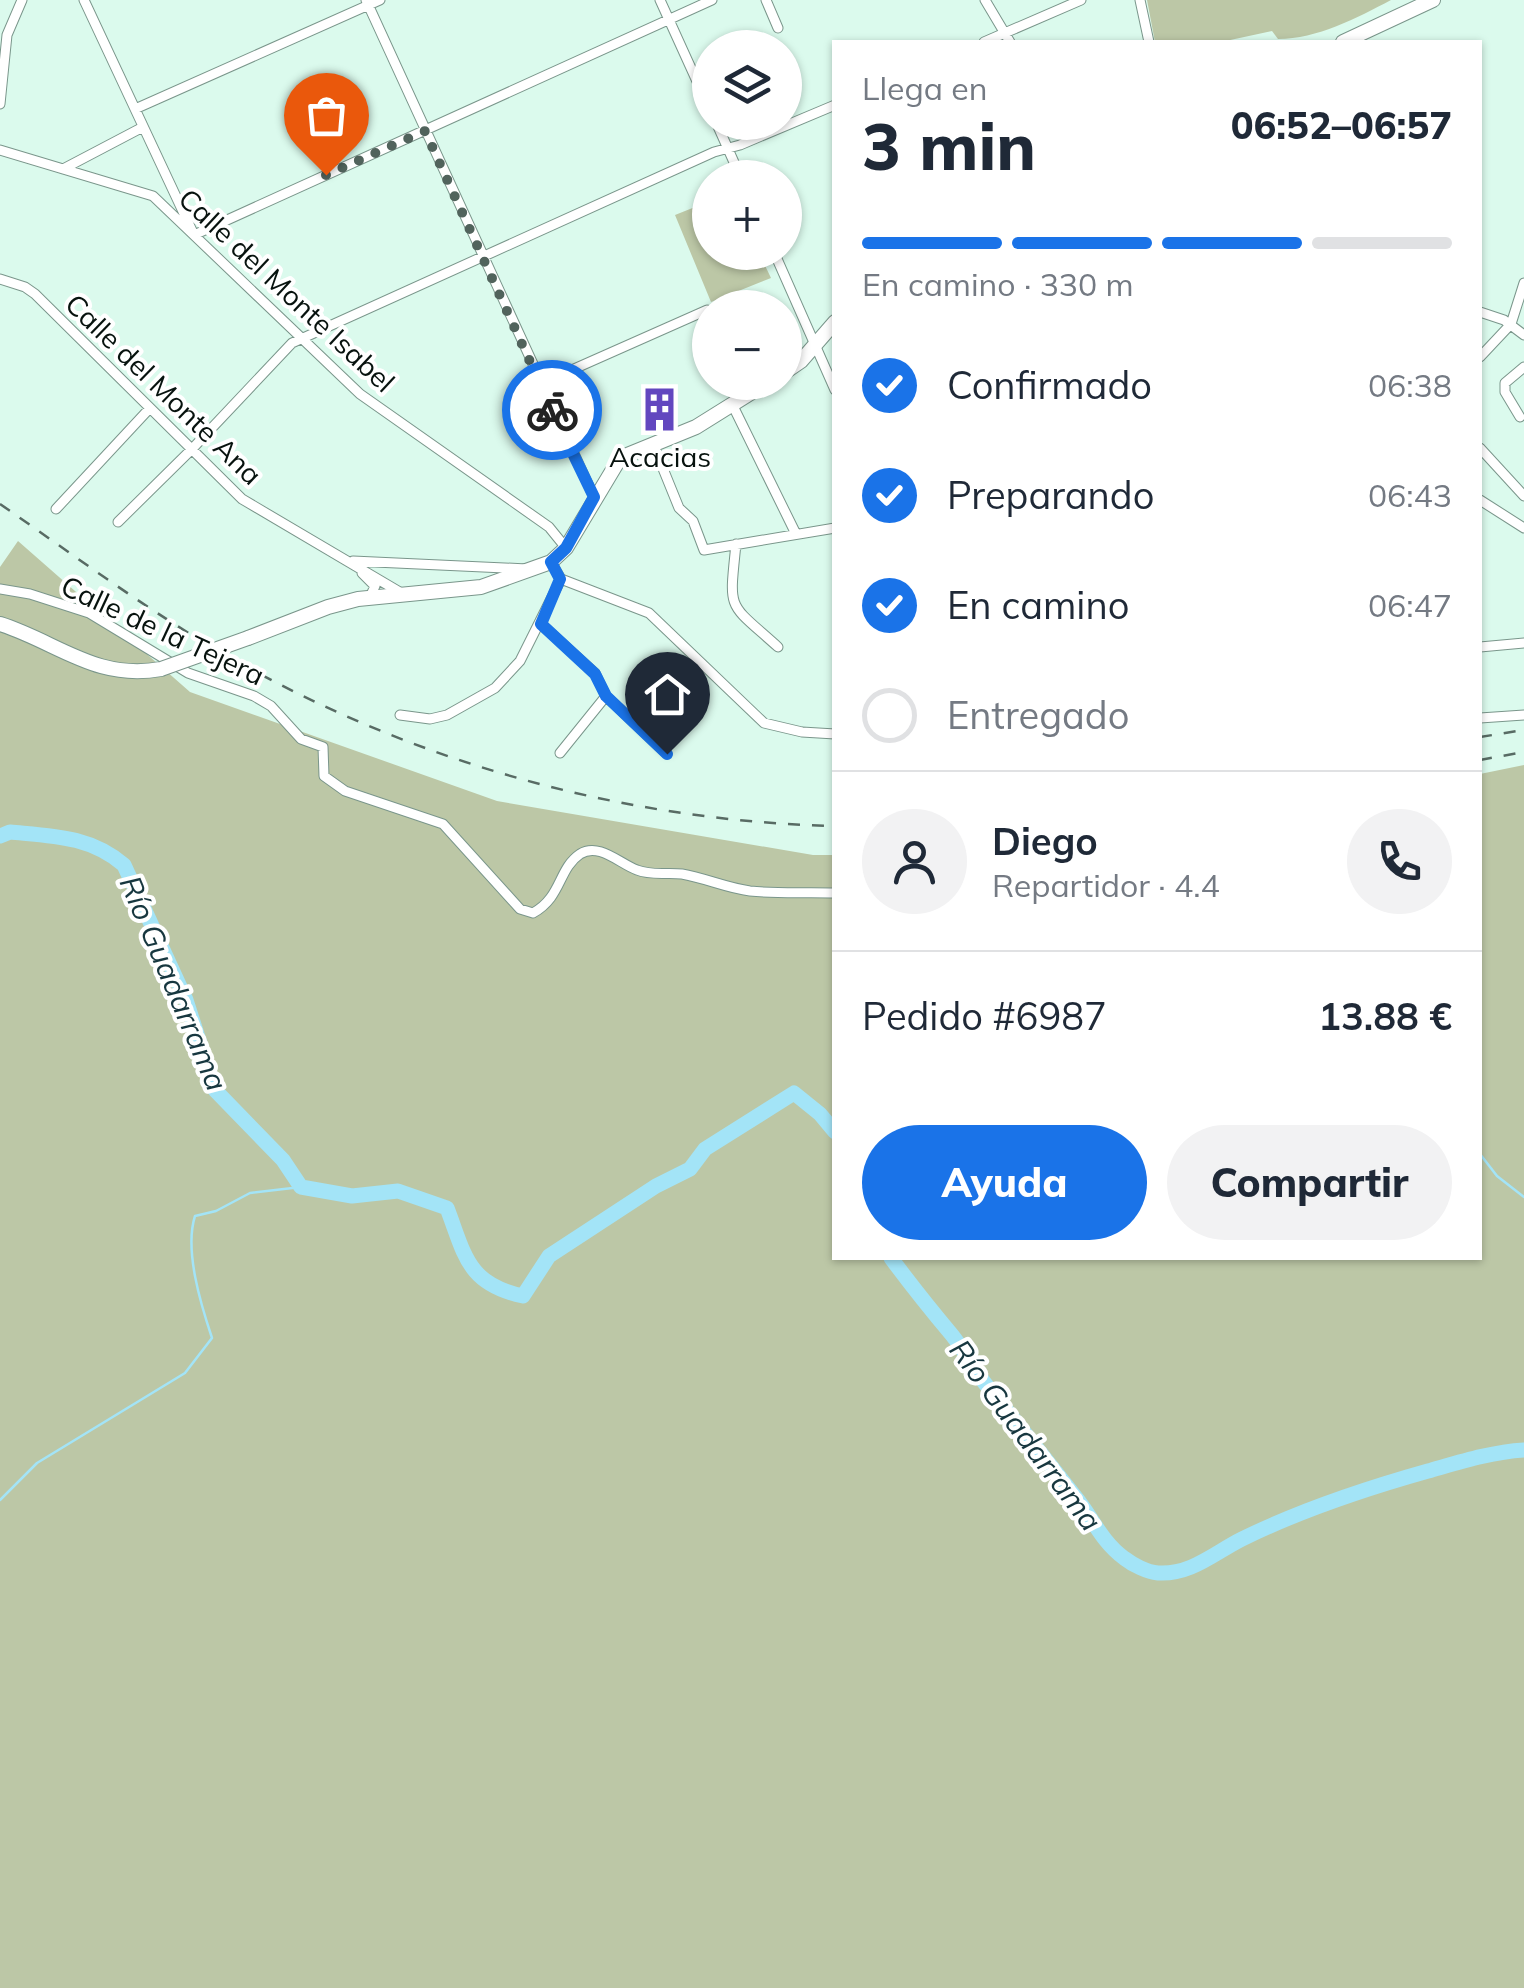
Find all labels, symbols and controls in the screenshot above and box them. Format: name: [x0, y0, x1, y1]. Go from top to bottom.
map controls: [692, 30, 802, 400]
button: layers: [692, 30, 802, 140]
text: Llega en: [862, 68, 987, 108]
pin: [284, 73, 369, 176]
icon: bag: [299, 88, 354, 143]
text: 06:52–06:57: [1231, 101, 1452, 149]
text: 3 min: [862, 105, 1036, 186]
button: +: [692, 160, 802, 270]
street label: Calle del Monte Isabel: [172, 181, 402, 399]
text: En camino · 330 m: [862, 264, 1134, 304]
street label: Calle del Monte Ana: [58, 286, 270, 492]
button: −: [692, 290, 802, 400]
icon: check: [862, 358, 917, 413]
courier: [502, 360, 602, 460]
text: Confirmado: [947, 361, 1152, 409]
text: 06:38: [1368, 365, 1452, 405]
icon: bike: [525, 383, 580, 438]
building icon: Acacias: [636, 386, 684, 434]
place label: Acacias: [609, 439, 711, 474]
icon: check: [862, 468, 917, 523]
text: Preparando: [947, 471, 1154, 519]
text: 06:43: [1368, 475, 1452, 515]
street label: Calle de la Tejera: [56, 568, 270, 692]
icon: check: [862, 578, 917, 633]
text: En camino: [947, 581, 1129, 629]
text: 06:47: [1368, 585, 1452, 625]
pin: [625, 652, 710, 755]
icon: home: [640, 667, 695, 722]
text: Entregado: [947, 691, 1129, 739]
button: person: [862, 809, 967, 914]
button: phone: [1347, 809, 1452, 914]
text: Diego: [992, 817, 1098, 865]
text: Repartidor · 4.4: [992, 865, 1220, 905]
water label: Río Guadarrama: [112, 870, 236, 1096]
text: Pedido #6987: [862, 992, 1107, 1040]
text: 13.88 €: [1318, 992, 1452, 1040]
button: Ayuda: [862, 1125, 1147, 1240]
button: Compartir: [1167, 1125, 1452, 1240]
water label: Río Guadarrama: [942, 1332, 1110, 1538]

